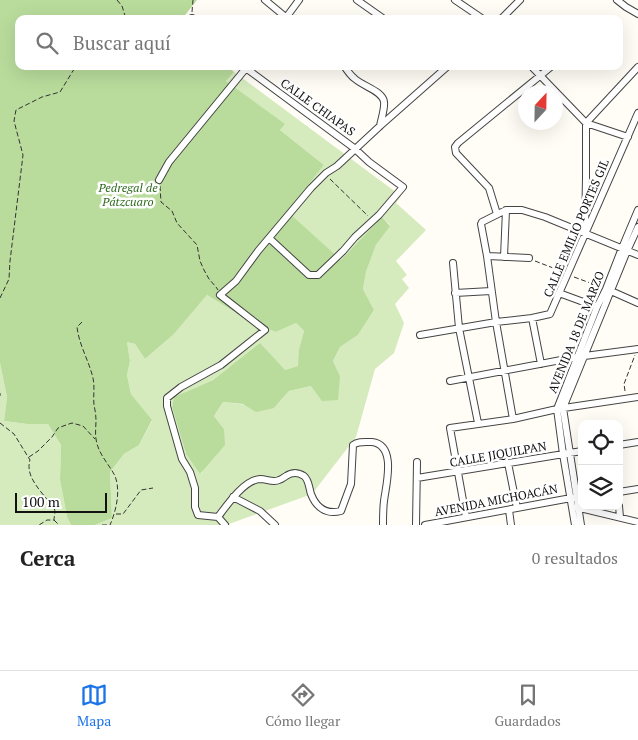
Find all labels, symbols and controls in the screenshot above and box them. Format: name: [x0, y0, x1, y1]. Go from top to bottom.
search box: [15, 15, 623, 70]
icon: search: [33, 29, 61, 57]
text: Buscar aquí: [73, 30, 171, 55]
street label: CALLE CHIAPAS: [278, 75, 358, 139]
north arrow: [518, 85, 563, 130]
street label: CALLE EMILIO PORTES GIL: [540, 156, 612, 299]
park label: Pedregal de Pátzcuaro: [97, 180, 158, 209]
street label: AVENIDA 18 DE MARZO: [545, 269, 607, 395]
map controls: [578, 420, 623, 510]
button: locate: [578, 420, 623, 465]
street label: CALLE JIQUILPAN: [448, 438, 548, 470]
button: layers: [578, 465, 623, 510]
street label: AVENIDA MICHOACÁN: [433, 481, 559, 519]
scale bar: [15, 490, 108, 513]
text: 100 m: [22, 492, 60, 511]
text: Cerca: [20, 544, 75, 572]
text: 0 resultados: [532, 547, 618, 569]
tab: Mapa: [77, 681, 111, 730]
tab: Cómo llegar: [265, 681, 340, 730]
tab: Guardados: [494, 681, 561, 730]

